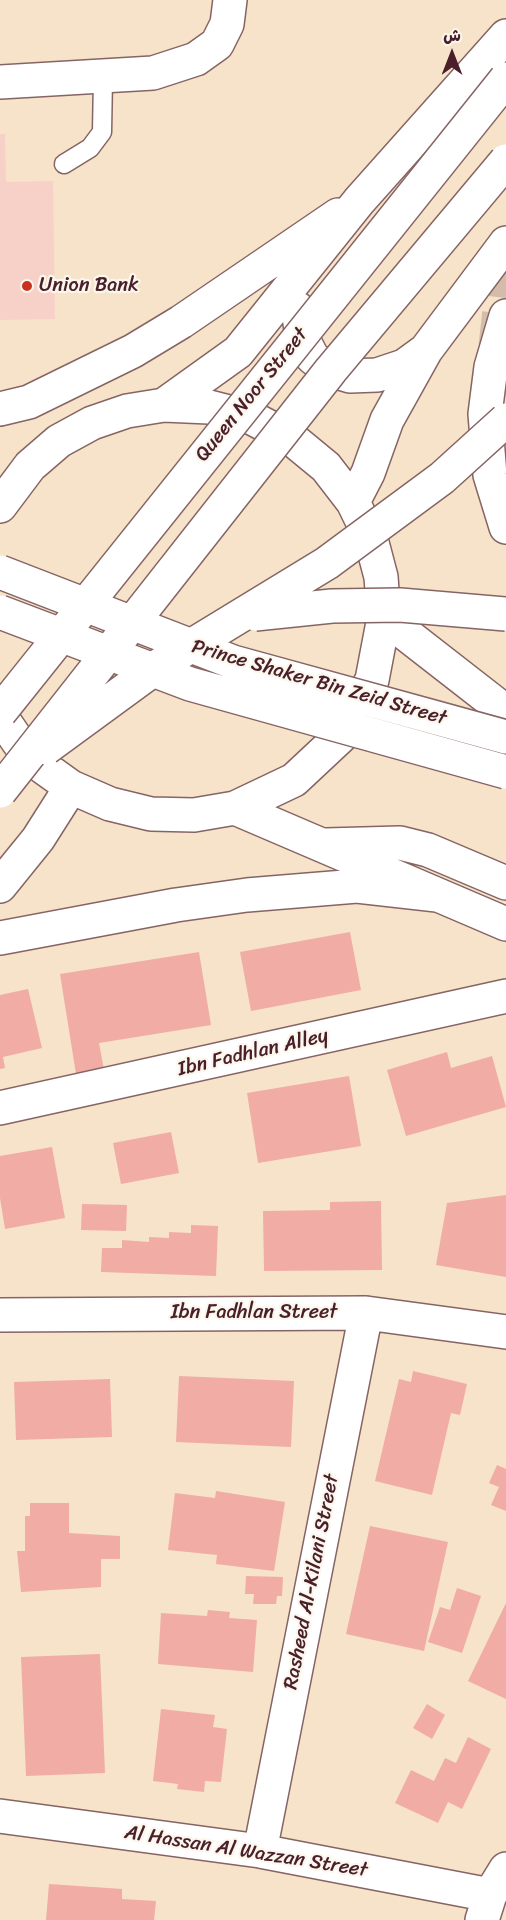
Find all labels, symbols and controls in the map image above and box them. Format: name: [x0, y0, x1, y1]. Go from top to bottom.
text: ش: [443, 21, 461, 50]
north arrow: [422, 24, 482, 84]
place label: Union Bank: [39, 274, 139, 298]
marker: Union Bank: [20, 279, 34, 293]
street label: Queen Noor Street: [191, 323, 313, 467]
street label: Prince Shaker Bin Zeid Street: [189, 635, 449, 731]
street label: Ibn Fadhlan Alley: [175, 1024, 331, 1082]
street label: Ibn Fadhlan Street: [171, 1301, 337, 1325]
street label: Rasheed Al-Kilani Street: [279, 1472, 345, 1692]
street label: Al Hassan Al Wazzan Street: [123, 1821, 369, 1883]

